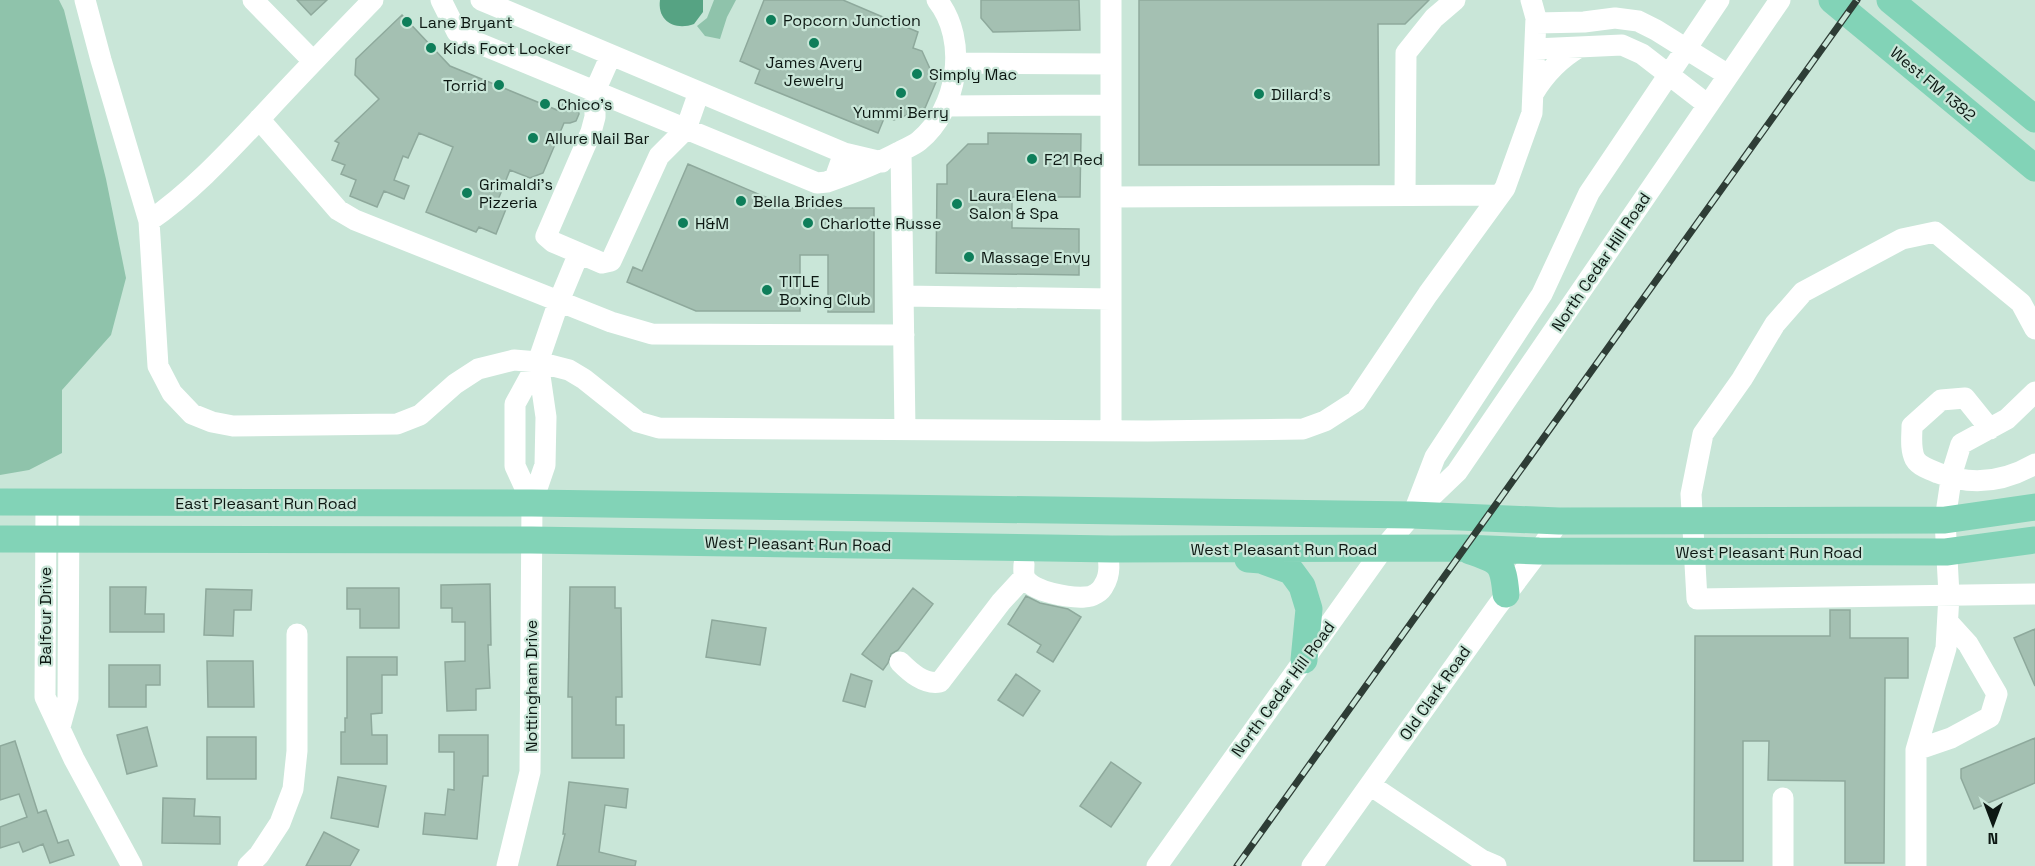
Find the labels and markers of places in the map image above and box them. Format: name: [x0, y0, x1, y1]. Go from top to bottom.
place label: Popcorn Junction: [783, 10, 921, 31]
place label: Lane Bryant: [419, 12, 513, 33]
marker: Popcorn Junction: [764, 13, 778, 27]
marker: Lane Bryant: [400, 15, 414, 29]
marker: James Avery Jewelry: [807, 36, 821, 50]
place label: Kids Foot Locker: [443, 38, 571, 59]
marker: Kids Foot Locker: [424, 41, 438, 55]
place label: James Avery Jewelry: [765, 52, 863, 91]
place label: Simply Mac: [929, 64, 1017, 85]
marker: Simply Mac: [910, 67, 924, 81]
place label: Torrid: [443, 75, 487, 96]
marker: Torrid: [492, 78, 506, 92]
place label: Dillard's: [1271, 84, 1331, 105]
marker: Yummi Berry: [894, 86, 908, 100]
marker: Dillard's: [1252, 87, 1266, 101]
place label: Chico's: [557, 94, 612, 115]
marker: Chico's: [538, 97, 552, 111]
place label: Yummi Berry: [853, 102, 949, 123]
place label: Allure Nail Bar: [545, 128, 650, 149]
marker: Allure Nail Bar: [526, 131, 540, 145]
place label: F21 Red: [1044, 149, 1103, 170]
marker: F21 Red: [1025, 152, 1039, 166]
place label: Grimaldi's Pizzeria: [479, 174, 553, 213]
place label: Laura Elena Salon & Spa: [969, 185, 1059, 224]
marker: Grimaldi's Pizzeria: [460, 186, 474, 200]
place label: Bella Brides: [753, 191, 843, 212]
marker: Bella Brides: [734, 194, 748, 208]
marker: Laura Elena Salon & Spa: [950, 197, 964, 211]
place label: H&M: [695, 213, 729, 234]
place label: Charlotte Russe: [820, 213, 941, 234]
marker: H&M: [676, 216, 690, 230]
marker: Charlotte Russe: [801, 216, 815, 230]
place label: Massage Envy: [981, 247, 1091, 268]
marker: Massage Envy: [962, 250, 976, 264]
place label: TITLE Boxing Club: [779, 271, 871, 310]
marker: TITLE Boxing Club: [760, 283, 774, 297]

